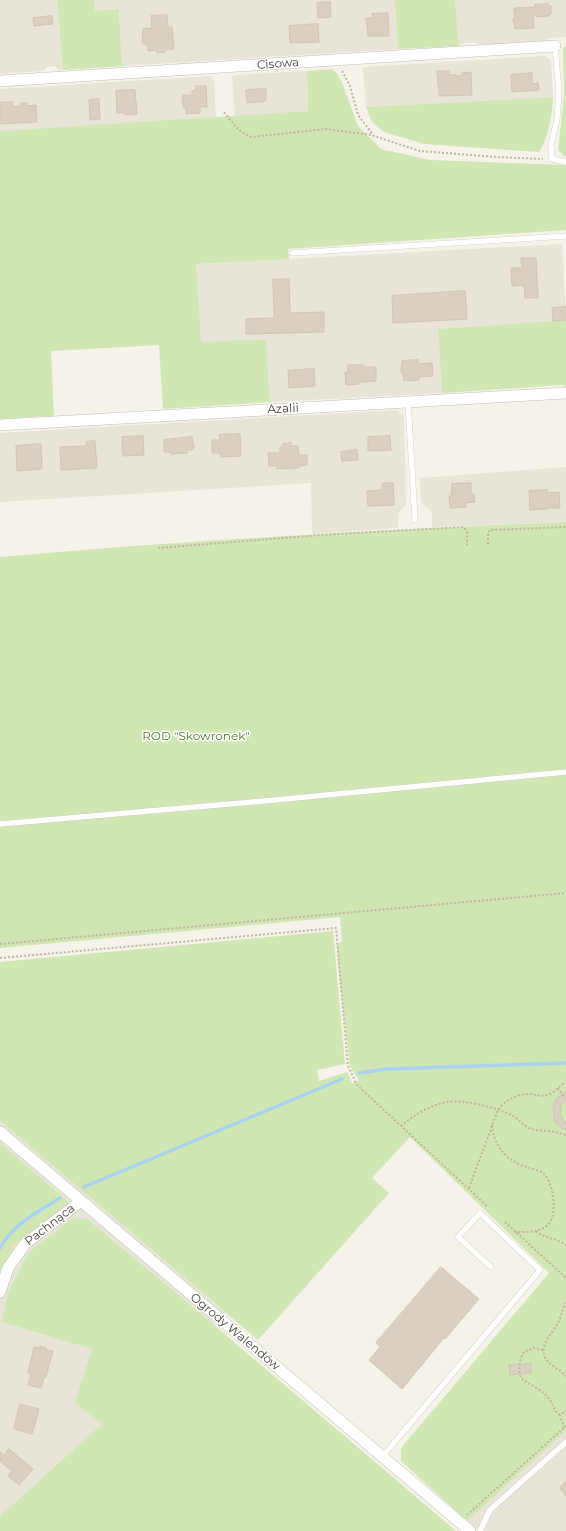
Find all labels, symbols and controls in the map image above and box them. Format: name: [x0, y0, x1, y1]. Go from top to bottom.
street label: Cisowa: [256, 55, 300, 73]
street label: Azalii: [267, 401, 299, 417]
park label: ROD "Skowronek": [142, 729, 250, 743]
street label: Pachnąca: [22, 1201, 78, 1249]
street label: Ogrody Walendów: [187, 1290, 283, 1374]

